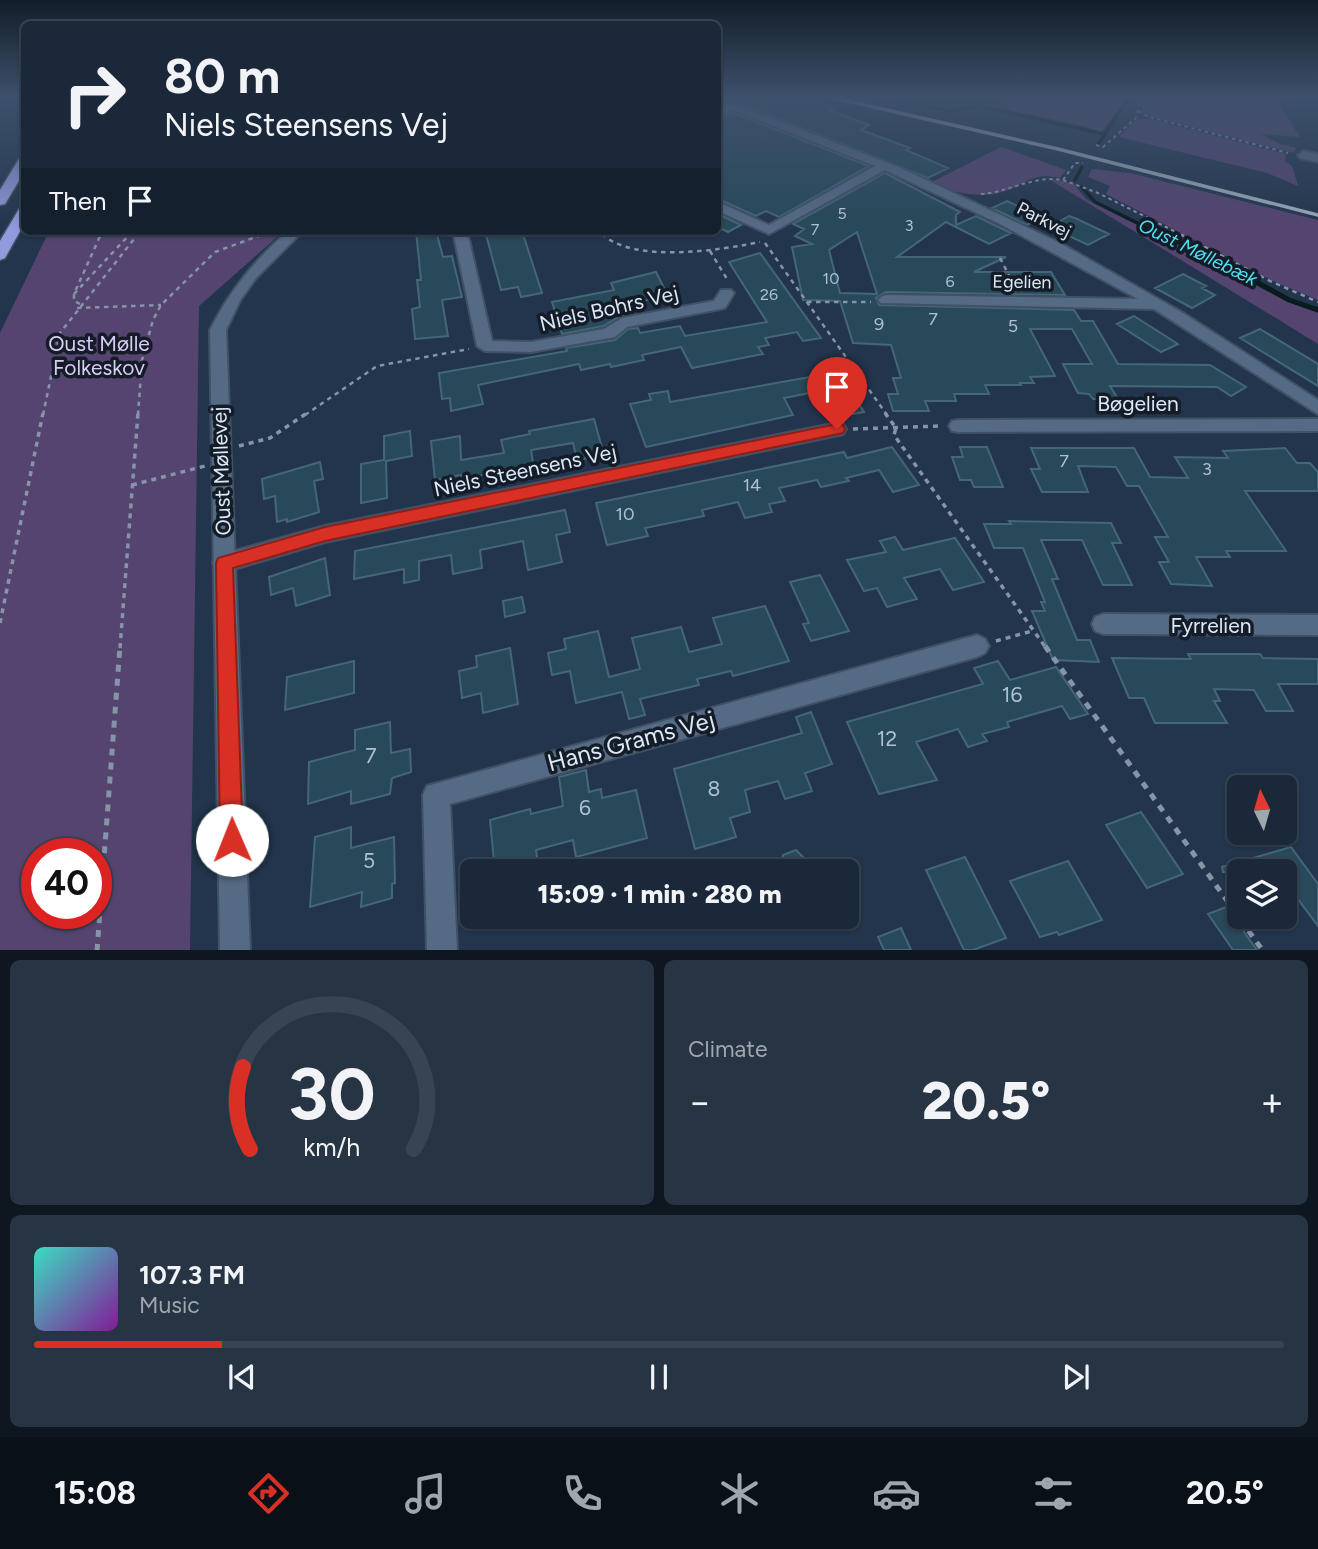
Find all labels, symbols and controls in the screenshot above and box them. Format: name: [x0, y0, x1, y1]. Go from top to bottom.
text: 80 m: [164, 46, 280, 105]
icon: right: [49, 49, 140, 140]
text: Niels Steensens Vej: [164, 106, 448, 144]
icon: arrive: [121, 182, 159, 220]
text: Then: [49, 185, 107, 217]
street label: Parkvej: [1013, 197, 1075, 243]
house number: 5: [837, 204, 847, 223]
water label: Oust Møllebæk: [1135, 213, 1262, 291]
house number: 3: [905, 216, 913, 235]
house number: 7: [811, 220, 820, 239]
house number: 10: [823, 269, 839, 288]
street label: Egelien: [992, 270, 1052, 294]
house number: 6: [945, 272, 955, 291]
street label: Niels Bohrs Vej: [537, 280, 681, 336]
house number: 26: [760, 285, 778, 304]
house number: 7: [928, 308, 938, 330]
house number: 9: [874, 313, 884, 335]
house number: 5: [1008, 315, 1018, 337]
park label: Oust Mølle Folkeskov: [48, 331, 150, 380]
pin: [807, 357, 867, 429]
icon: arrive: [818, 368, 856, 406]
street label: Bøgelien: [1097, 391, 1179, 416]
street label: Oust Møllevej: [206, 406, 236, 536]
street label: Niels Steensens Vej: [431, 438, 619, 502]
house number: 7: [1059, 450, 1069, 472]
house number: 3: [1202, 458, 1212, 480]
house number: 14: [743, 474, 761, 496]
house number: 10: [616, 503, 634, 525]
street label: Fyrrelien: [1171, 613, 1251, 638]
house number: 16: [1002, 682, 1022, 707]
street label: Hans Grams Vej: [544, 705, 718, 777]
house number: 12: [877, 726, 897, 751]
house number: 7: [365, 743, 377, 768]
north arrow: [1227, 775, 1297, 845]
map controls: [1227, 775, 1297, 929]
house number: 8: [708, 776, 720, 801]
house number: 6: [579, 795, 591, 820]
position arrow: [195, 803, 269, 877]
speed limit sign: 40: [21, 838, 112, 929]
house number: 5: [363, 848, 375, 873]
button: layers: [1227, 859, 1297, 929]
text: 15:09 · 1 min · 280 m: [537, 878, 782, 910]
text: Climate: [688, 1035, 767, 1063]
text: 30: [288, 1050, 376, 1137]
text: 20.5°: [922, 1070, 1050, 1132]
text: −: [688, 1079, 712, 1125]
text: +: [1260, 1079, 1284, 1125]
text: km/h: [303, 1131, 361, 1161]
text: 107.3 FM: [139, 1259, 245, 1291]
text: Music: [139, 1291, 200, 1319]
icon: previous: [223, 1358, 261, 1396]
icon: pause: [640, 1358, 678, 1396]
icon: next: [1057, 1358, 1095, 1396]
icon: directions: [244, 1469, 293, 1518]
icon: music: [401, 1469, 450, 1518]
icon: phone: [558, 1469, 607, 1518]
icon: climate: [715, 1469, 764, 1518]
icon: car: [872, 1469, 921, 1518]
icon: filters: [1029, 1469, 1078, 1518]
text: 15:08: [54, 1474, 136, 1512]
text: 20.5°: [1186, 1474, 1264, 1512]

